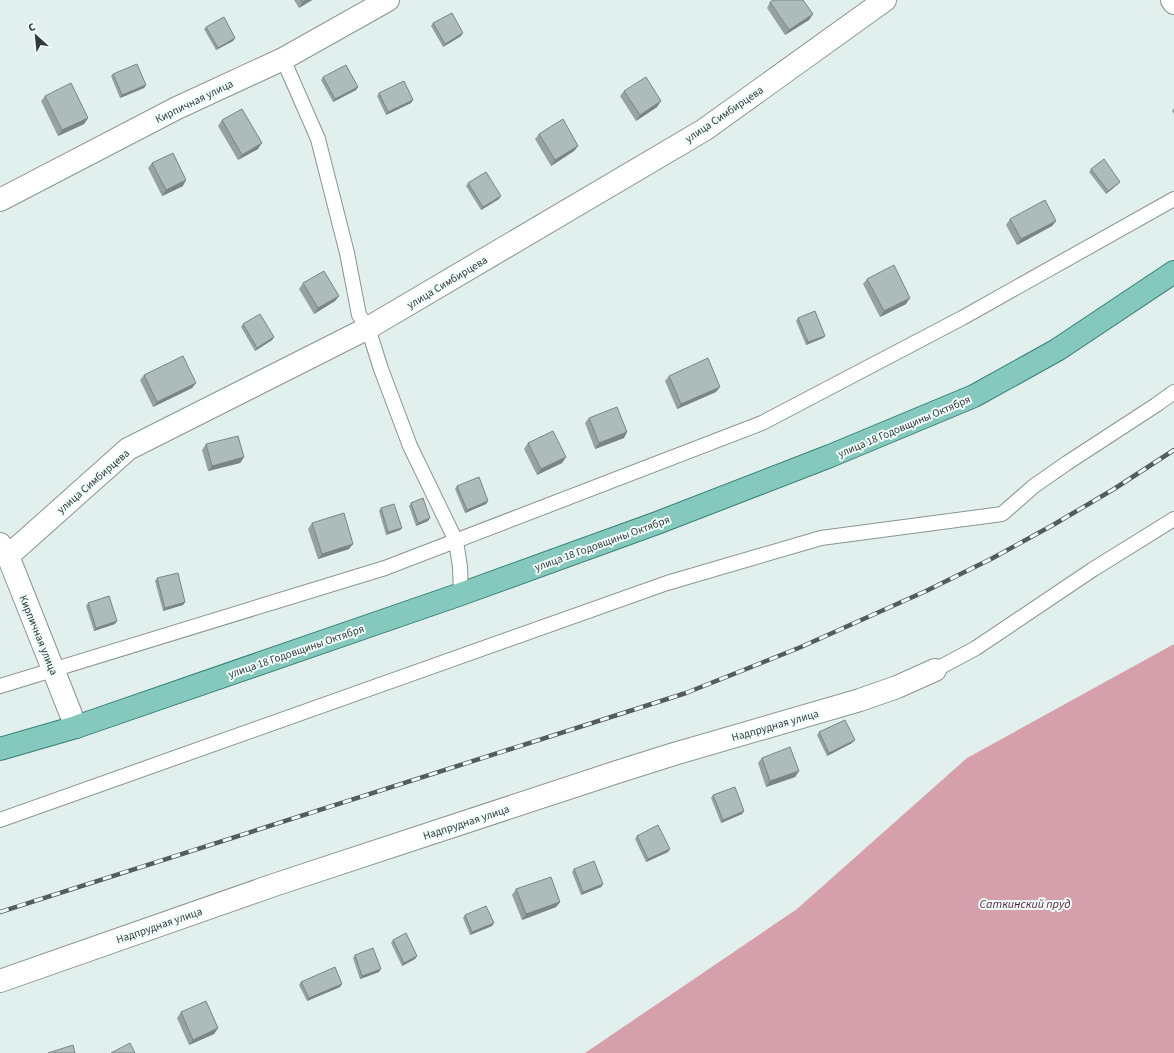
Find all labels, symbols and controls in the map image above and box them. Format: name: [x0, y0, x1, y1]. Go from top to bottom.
north arrow: [16, 16, 56, 56]
text: С: [25, 19, 38, 36]
street label: Кирпичная улица: [153, 76, 236, 127]
street label: улица Симбирцева: [682, 83, 766, 146]
street label: улица Симбирцева: [404, 252, 490, 312]
street label: улица 18 Годовщины Октября: [836, 392, 973, 461]
street label: улица Симбирцева: [54, 446, 133, 517]
street label: улица 18 Годовщины Октября: [532, 512, 672, 575]
street label: Кирпичная улица: [16, 593, 61, 677]
street label: улица 18 Годовщины Октября: [226, 621, 366, 682]
street label: Надпрудная улица: [730, 706, 820, 745]
street label: Надпрудная улица: [421, 801, 511, 844]
water label: Саткинский пруд: [980, 896, 1070, 913]
street label: Надпрудная улица: [114, 904, 204, 947]

